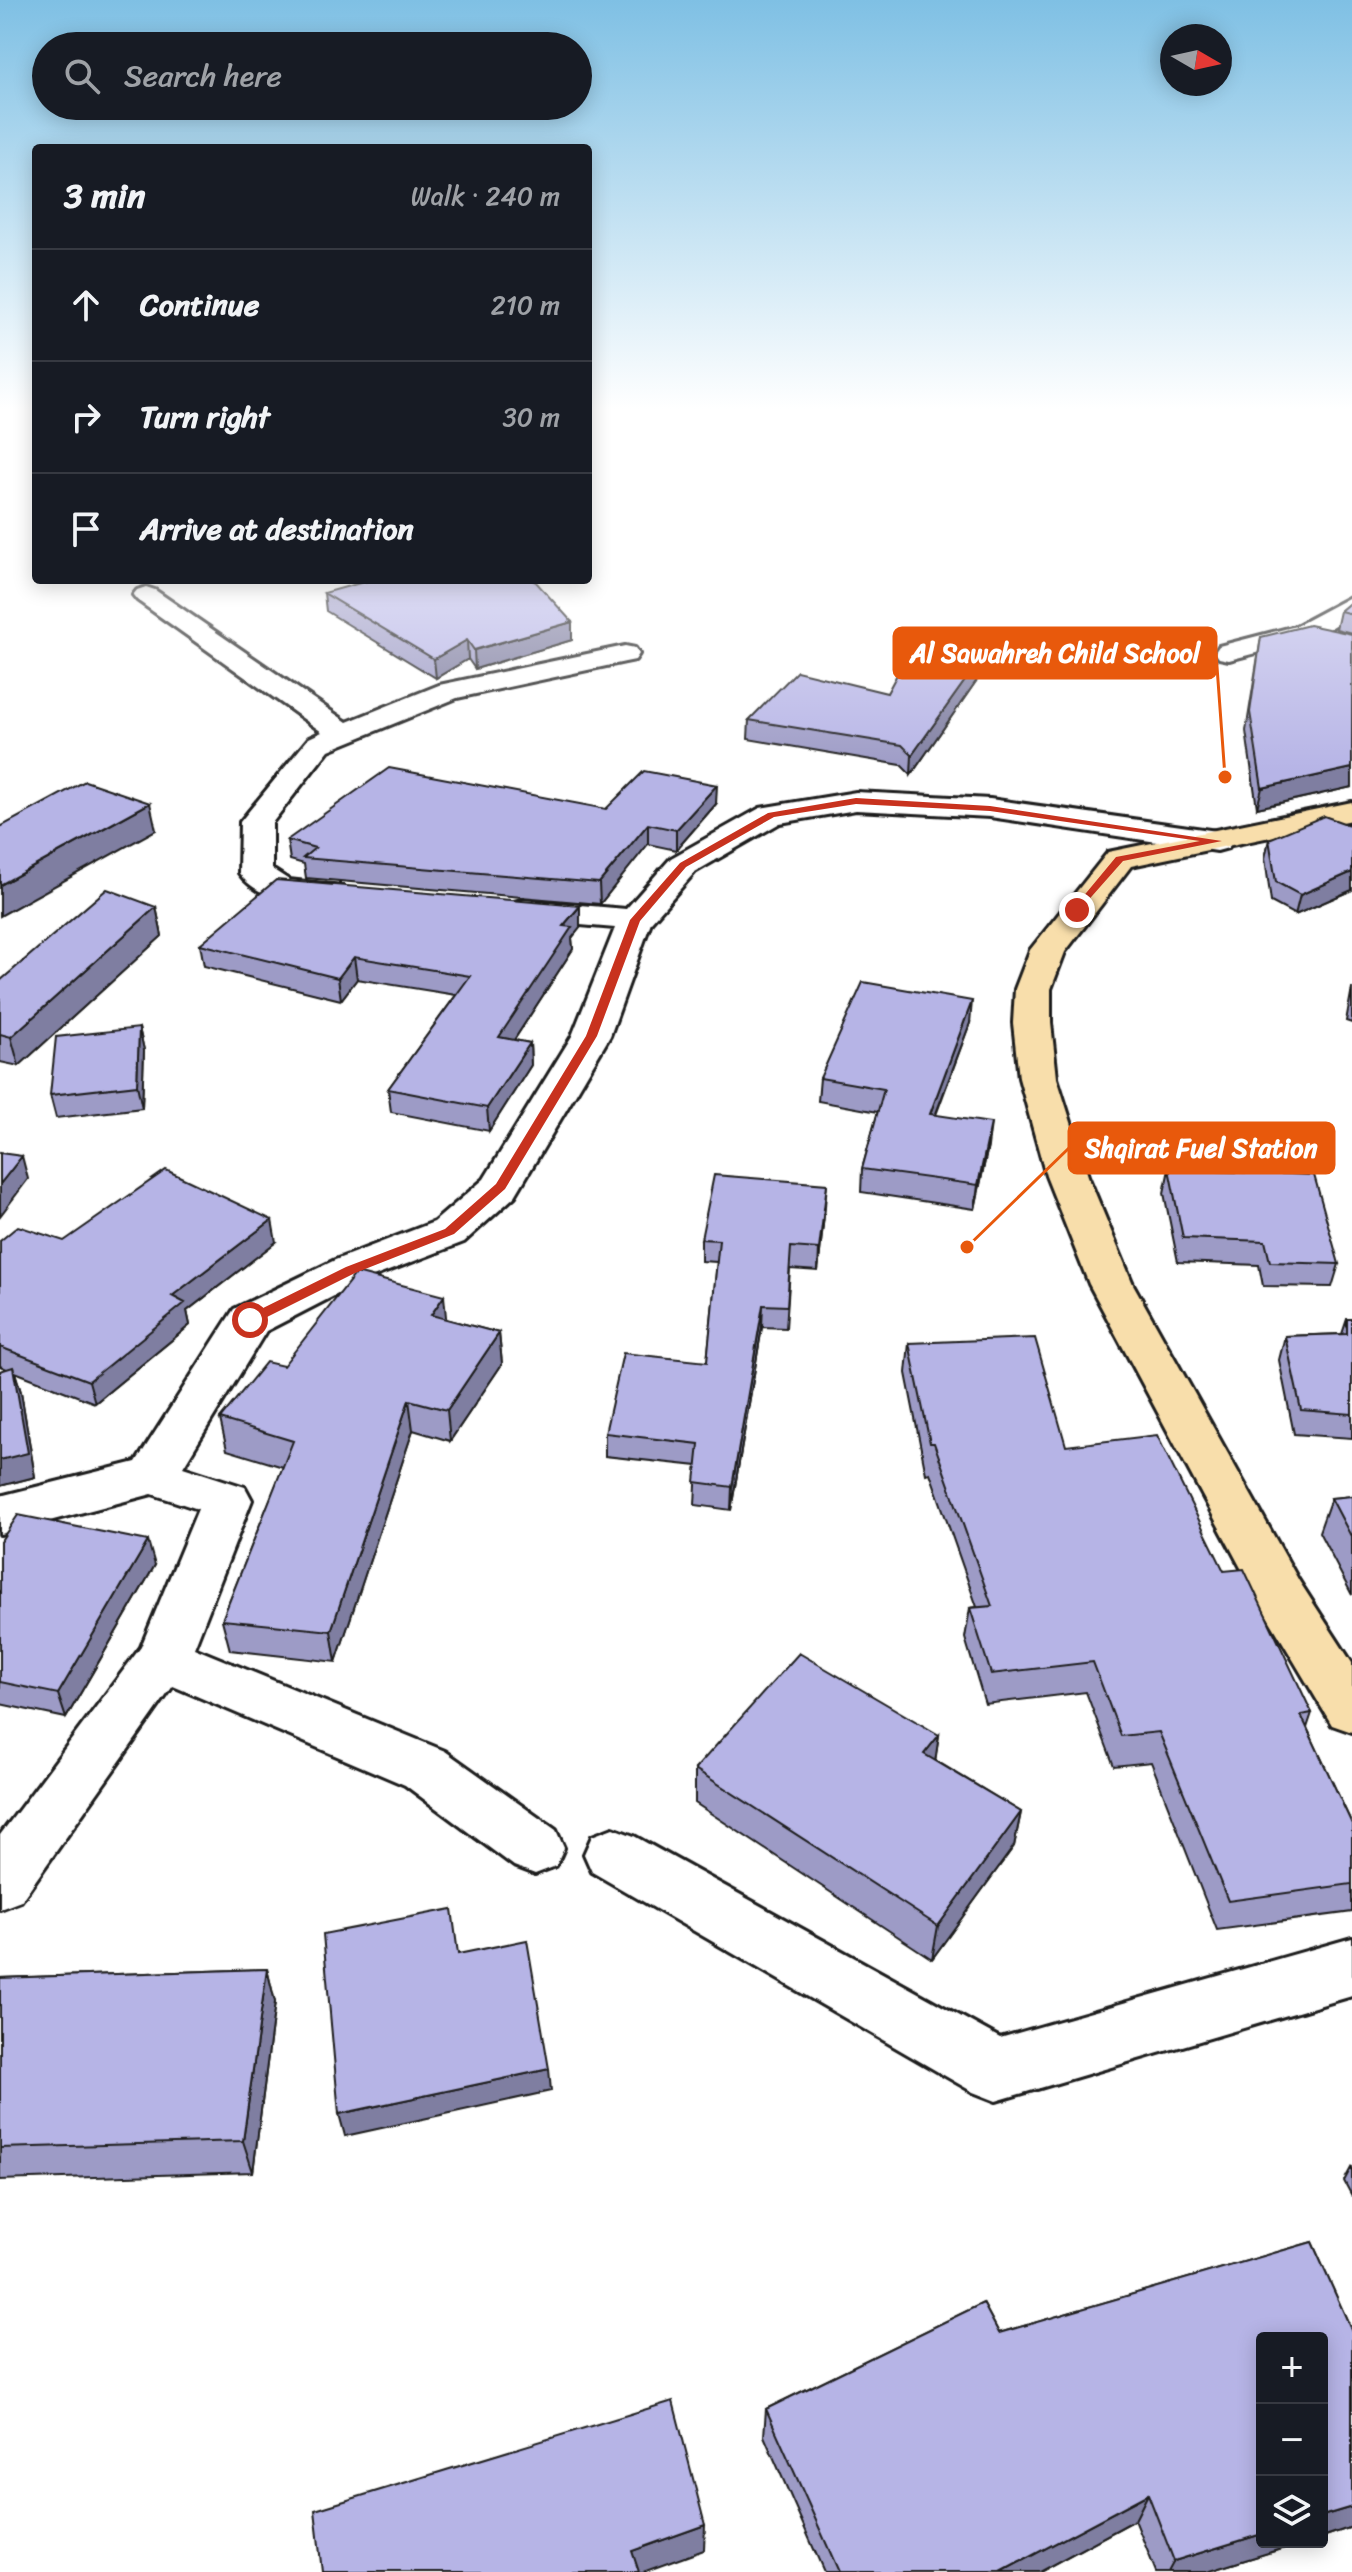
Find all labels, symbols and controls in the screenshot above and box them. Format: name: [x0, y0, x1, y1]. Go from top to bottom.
north arrow: [1160, 24, 1232, 96]
search box: [32, 32, 592, 120]
text: Search here: [124, 49, 282, 103]
icon: search: [60, 54, 104, 98]
text: 3 min: [64, 166, 145, 226]
text: Walk · 240 m: [411, 173, 560, 219]
text: Continue: [140, 278, 259, 332]
text: 210 m: [491, 282, 560, 328]
icon: ahead: [64, 283, 108, 327]
text: Turn right: [140, 390, 270, 444]
text: 30 m: [503, 394, 560, 440]
icon: right: [64, 395, 108, 439]
text: Arrive at destination: [140, 502, 414, 556]
icon: arrive: [64, 507, 108, 551]
callout: Al Sawahreh Child School: [894, 628, 1216, 678]
text: Al Sawahreh Child School: [909, 630, 1202, 676]
route end: [1059, 892, 1095, 928]
callout: Shqirat Fuel Station: [1069, 1123, 1334, 1173]
text: Shqirat Fuel Station: [1084, 1125, 1317, 1171]
route start: [232, 1302, 268, 1338]
map controls: [1256, 2332, 1328, 2548]
button: +: [1256, 2332, 1328, 2404]
button: −: [1256, 2404, 1328, 2476]
button: layers: [1256, 2476, 1328, 2548]

